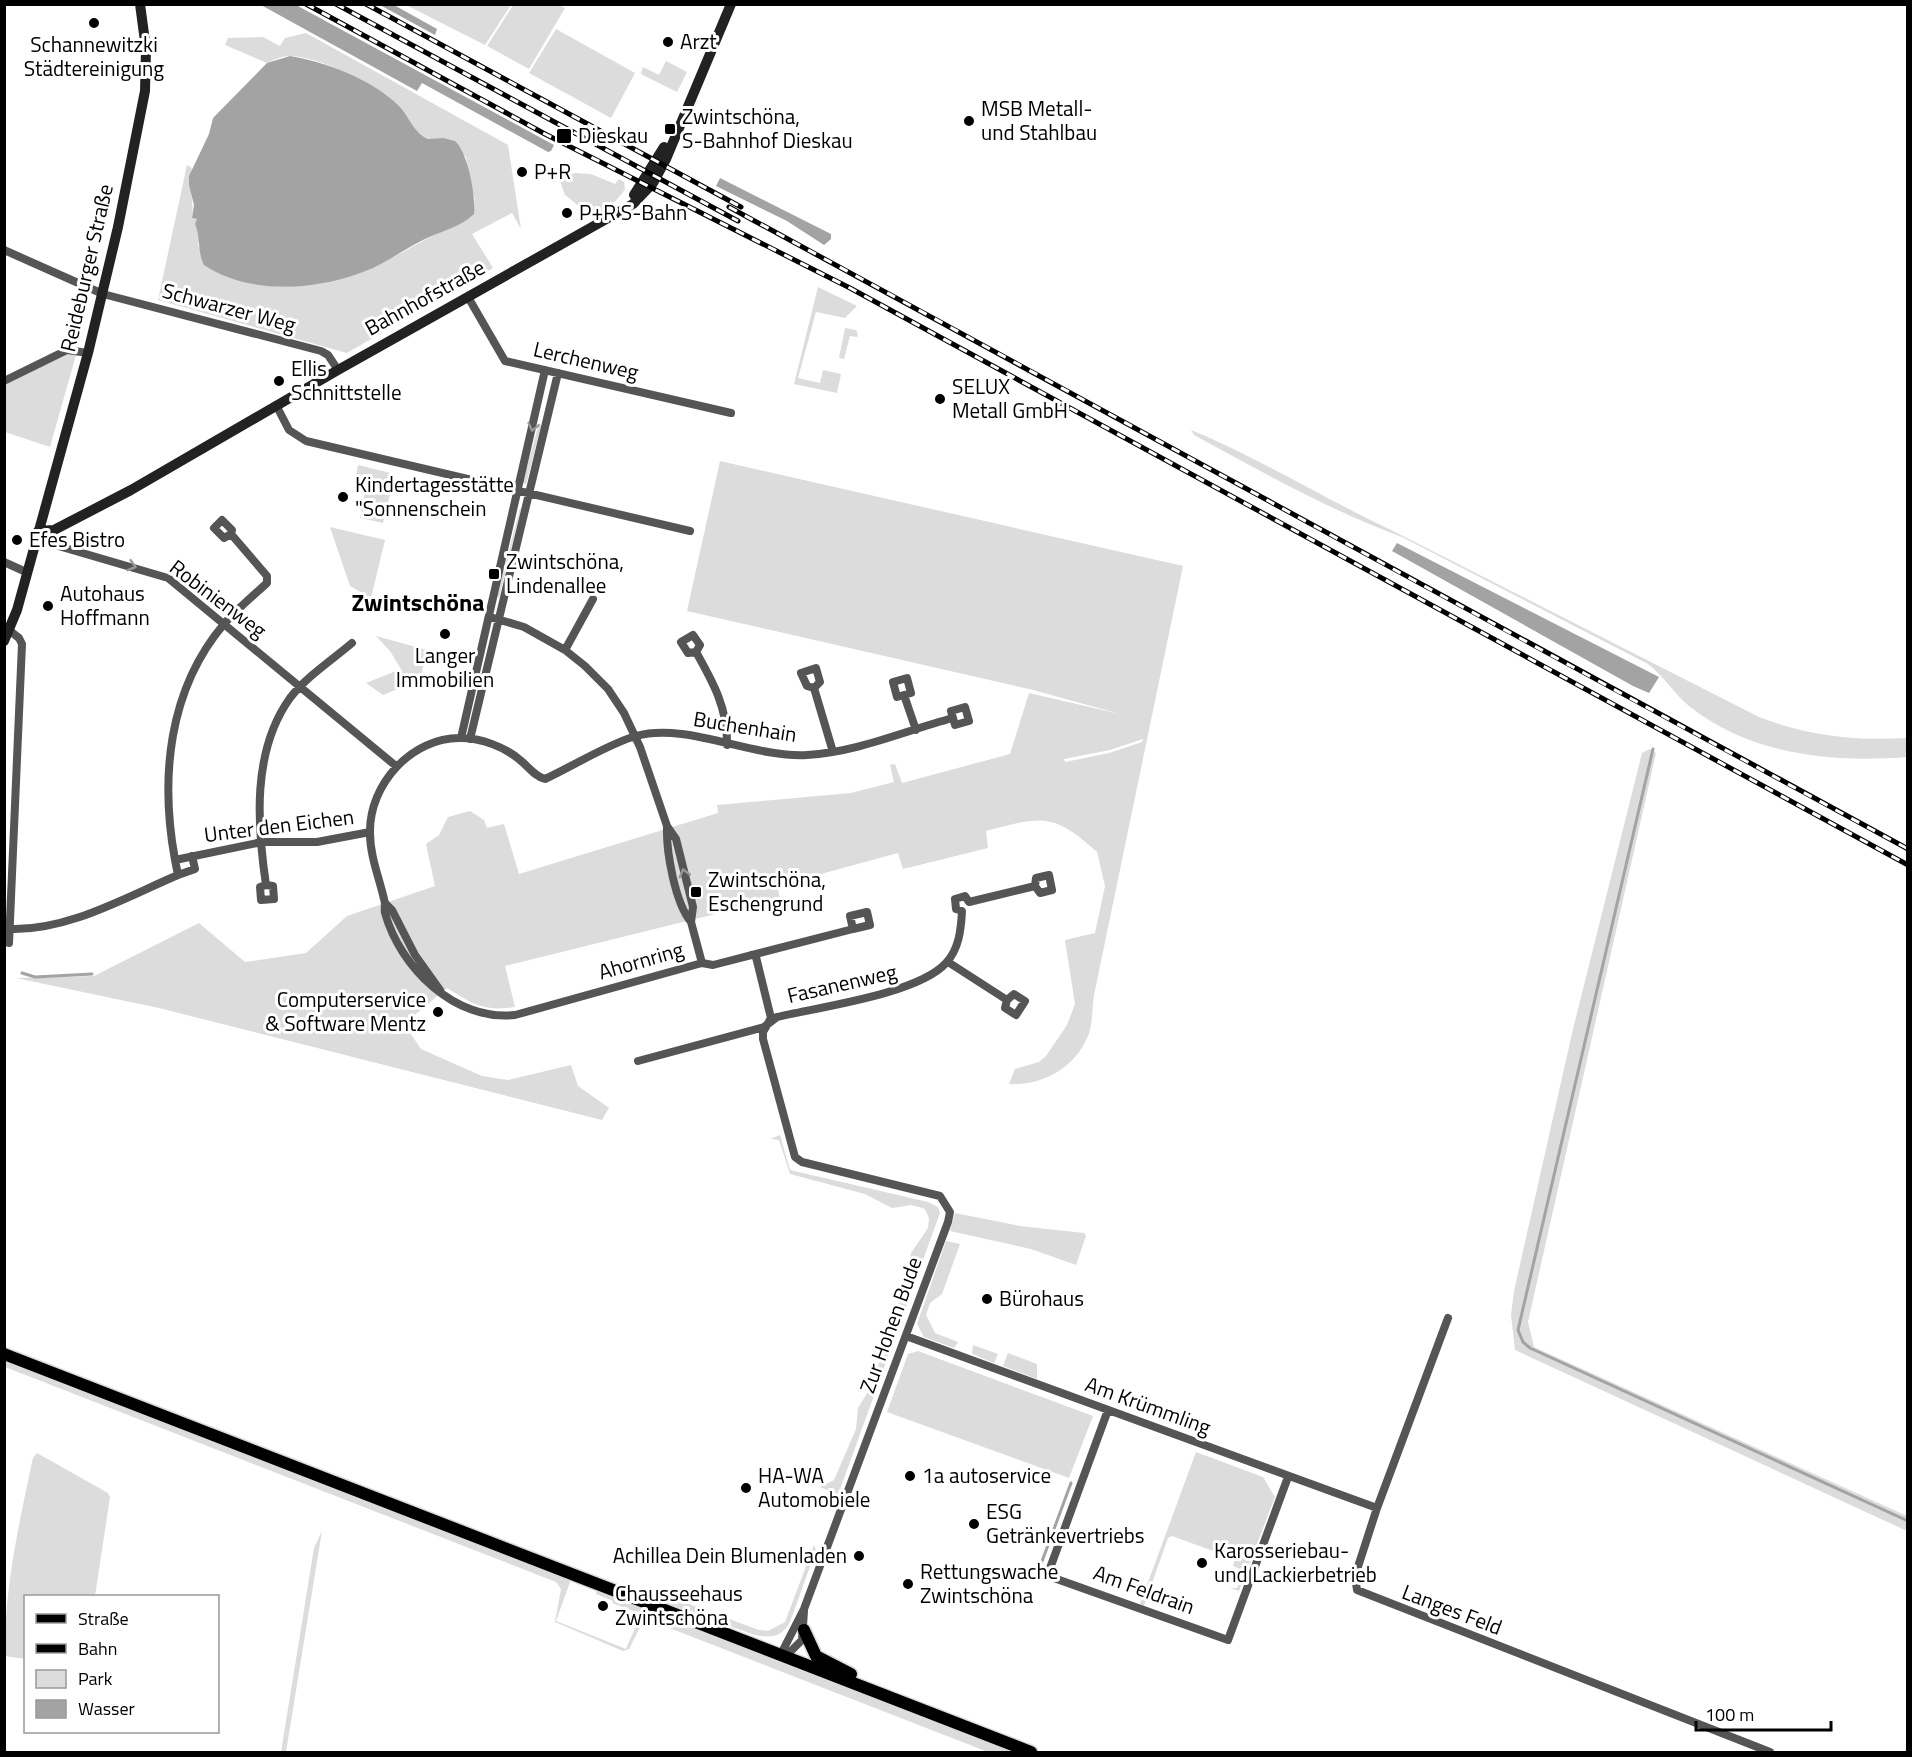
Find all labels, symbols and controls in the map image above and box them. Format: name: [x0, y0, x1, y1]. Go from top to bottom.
marker: Schannewitzki Städtereinigung: [87, 16, 101, 30]
place label: Arzt: [680, 25, 717, 57]
place label: Schannewitzki Städtereinigung: [24, 28, 164, 84]
marker: Arzt: [661, 35, 675, 49]
place label: MSB Metall- und Stahlbau: [981, 92, 1097, 148]
place label: Zwintschöna, S-Bahnhof Dieskau: [682, 100, 853, 156]
marker: MSB Metall- und Stahlbau: [962, 114, 976, 128]
place label: Dieskau: [578, 119, 648, 151]
marker: Zwintschöna, S-Bahnhof Dieskau: [663, 122, 677, 136]
marker: Dieskau: [555, 127, 573, 145]
place label: P+R: [534, 155, 571, 187]
marker: P+R: [515, 165, 529, 179]
street label: Reideburger Straße: [51, 181, 121, 355]
place label: P+R S-Bahn: [579, 196, 687, 228]
marker: P+R S-Bahn: [560, 206, 574, 220]
street label: Bahnhofstraße: [359, 251, 490, 343]
street label: Schwarzer Weg: [159, 274, 300, 340]
street label: Lerchenweg: [530, 332, 642, 388]
place label: Ellis Schnittstelle: [291, 352, 401, 408]
place label: SELUX Metall GmbH: [952, 370, 1068, 426]
marker: Ellis Schnittstelle: [272, 374, 286, 388]
marker: SELUX Metall GmbH: [933, 392, 947, 406]
one-way arrow: [527, 422, 540, 432]
place label: Kindertagesstätte "Sonnenschein: [355, 468, 514, 524]
marker: Kindertagesstätte "Sonnenschein: [336, 490, 350, 504]
place label: Efes Bistro: [29, 523, 125, 555]
marker: Efes Bistro: [10, 533, 24, 547]
place label: Zwintschöna, Lindenallee: [506, 545, 624, 601]
street label: Robinienweg: [163, 551, 274, 646]
one-way arrow: [126, 559, 136, 571]
marker: Zwintschöna, Lindenallee: [487, 567, 501, 581]
place label: Autohaus Hoffmann: [60, 577, 150, 633]
district label: Zwintschöna: [352, 584, 484, 620]
marker: Autohaus Hoffmann: [41, 599, 55, 613]
marker: Langer Immobilien: [438, 627, 452, 641]
place label: Langer Immobilien: [396, 639, 494, 695]
street label: Buchenhain: [691, 702, 799, 750]
street label: Unter den Eichen: [202, 800, 356, 850]
place label: Zwintschöna, Eschengrund: [708, 863, 826, 919]
one-way arrow: [679, 868, 692, 878]
marker: Zwintschöna, Eschengrund: [689, 885, 703, 899]
street label: Ahornring: [594, 933, 687, 987]
street label: Fasanenweg: [784, 955, 900, 1011]
place label: Computerservice & Software Mentz: [265, 983, 426, 1039]
marker: Computerservice & Software Mentz: [431, 1005, 445, 1019]
street label: Zur Hohen Bude: [851, 1252, 930, 1397]
place label: Bürohaus: [999, 1282, 1084, 1314]
marker: Bürohaus: [980, 1292, 994, 1306]
street label: Am Krümmling: [1081, 1368, 1216, 1443]
place label: HA-WA Automobiele: [758, 1459, 870, 1515]
place label: 1a autoservice: [922, 1459, 1051, 1491]
marker: 1a autoservice: [903, 1469, 917, 1483]
marker: HA-WA Automobiele: [739, 1481, 753, 1495]
place label: ESG Getränkevertriebs: [986, 1495, 1145, 1551]
marker: ESG Getränkevertriebs: [967, 1517, 981, 1531]
place label: Karosseriebau- und Lackierbetrieb: [1214, 1534, 1377, 1590]
place label: Achillea Dein Blumenladen: [613, 1539, 847, 1571]
marker: Achillea Dein Blumenladen: [852, 1549, 866, 1563]
place label: Rettungswache Zwintschöna: [920, 1555, 1058, 1611]
street label: Am Feldrain: [1089, 1556, 1199, 1622]
marker: Karosseriebau- und Lackierbetrieb: [1195, 1556, 1209, 1570]
street label: Langes Feld: [1398, 1575, 1507, 1643]
place label: Chausseehaus Zwintschöna: [615, 1577, 743, 1633]
marker: Rettungswache Zwintschöna: [901, 1577, 915, 1591]
legend: [24, 1595, 219, 1733]
marker: Chausseehaus Zwintschöna: [596, 1599, 610, 1613]
text: Straße: [78, 1605, 129, 1632]
text: Bahn: [78, 1635, 117, 1662]
text: Park: [78, 1665, 113, 1692]
scale bar: [1696, 1694, 1831, 1732]
text: Wasser: [78, 1695, 135, 1722]
text: 100 m: [1705, 1701, 1754, 1728]

